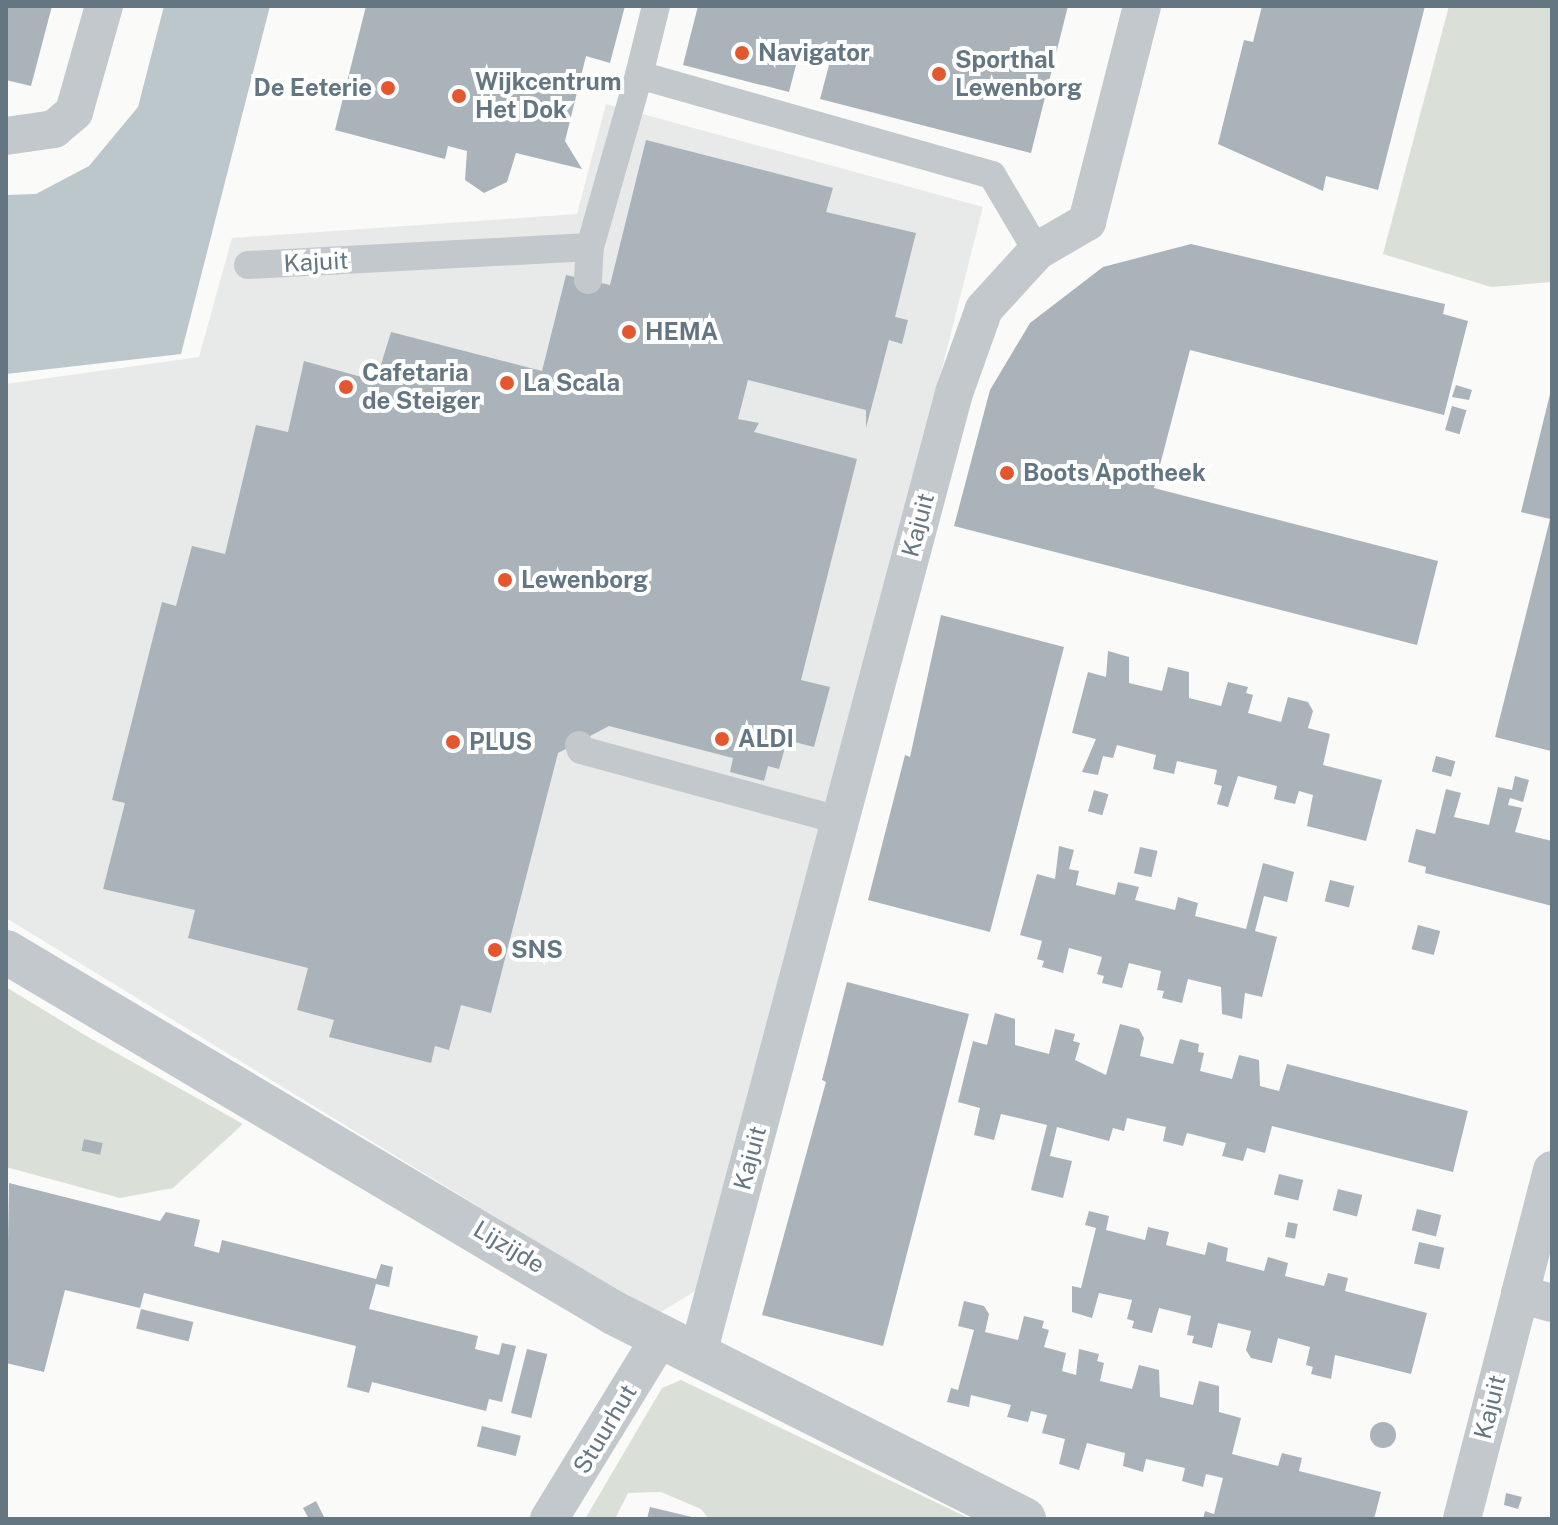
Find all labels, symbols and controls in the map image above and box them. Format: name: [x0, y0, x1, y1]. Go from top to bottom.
place label: Navigator: [758, 39, 870, 67]
marker: Navigator: [733, 44, 751, 62]
place label: Sporthal Lewenborg: [955, 46, 1082, 102]
marker: Sporthal Lewenborg: [930, 65, 948, 83]
place label: Wijkcentrum Het Dok: [475, 68, 621, 124]
place label: De Eeterie: [253, 74, 372, 102]
marker: De Eeterie: [379, 79, 397, 97]
marker: Wijkcentrum Het Dok: [450, 87, 468, 105]
street label: Kajuit: [283, 246, 349, 278]
place label: HEMA: [645, 318, 718, 346]
marker: HEMA: [620, 323, 638, 341]
place label: Cafetaria de Steiger: [362, 359, 480, 415]
place label: La Scala: [523, 369, 620, 397]
marker: La Scala: [498, 374, 516, 392]
marker: Cafetaria de Steiger: [337, 378, 355, 396]
place label: Boots Apotheek: [1023, 459, 1206, 487]
marker: Boots Apotheek: [998, 464, 1016, 482]
street label: Kajuit: [896, 490, 940, 560]
place label: Lewenborg: [521, 566, 648, 594]
marker: Lewenborg: [496, 571, 514, 589]
place label: ALDI: [738, 725, 794, 753]
place label: PLUS: [469, 728, 532, 756]
marker: ALDI: [713, 730, 731, 748]
marker: PLUS: [444, 733, 462, 751]
place label: SNS: [511, 936, 563, 964]
marker: SNS: [486, 941, 504, 959]
street label: Kajuit: [728, 1123, 772, 1193]
street label: Lijzijde: [468, 1215, 550, 1279]
street label: Kajuit: [1468, 1372, 1512, 1442]
street label: Stuurhut: [567, 1379, 643, 1479]

